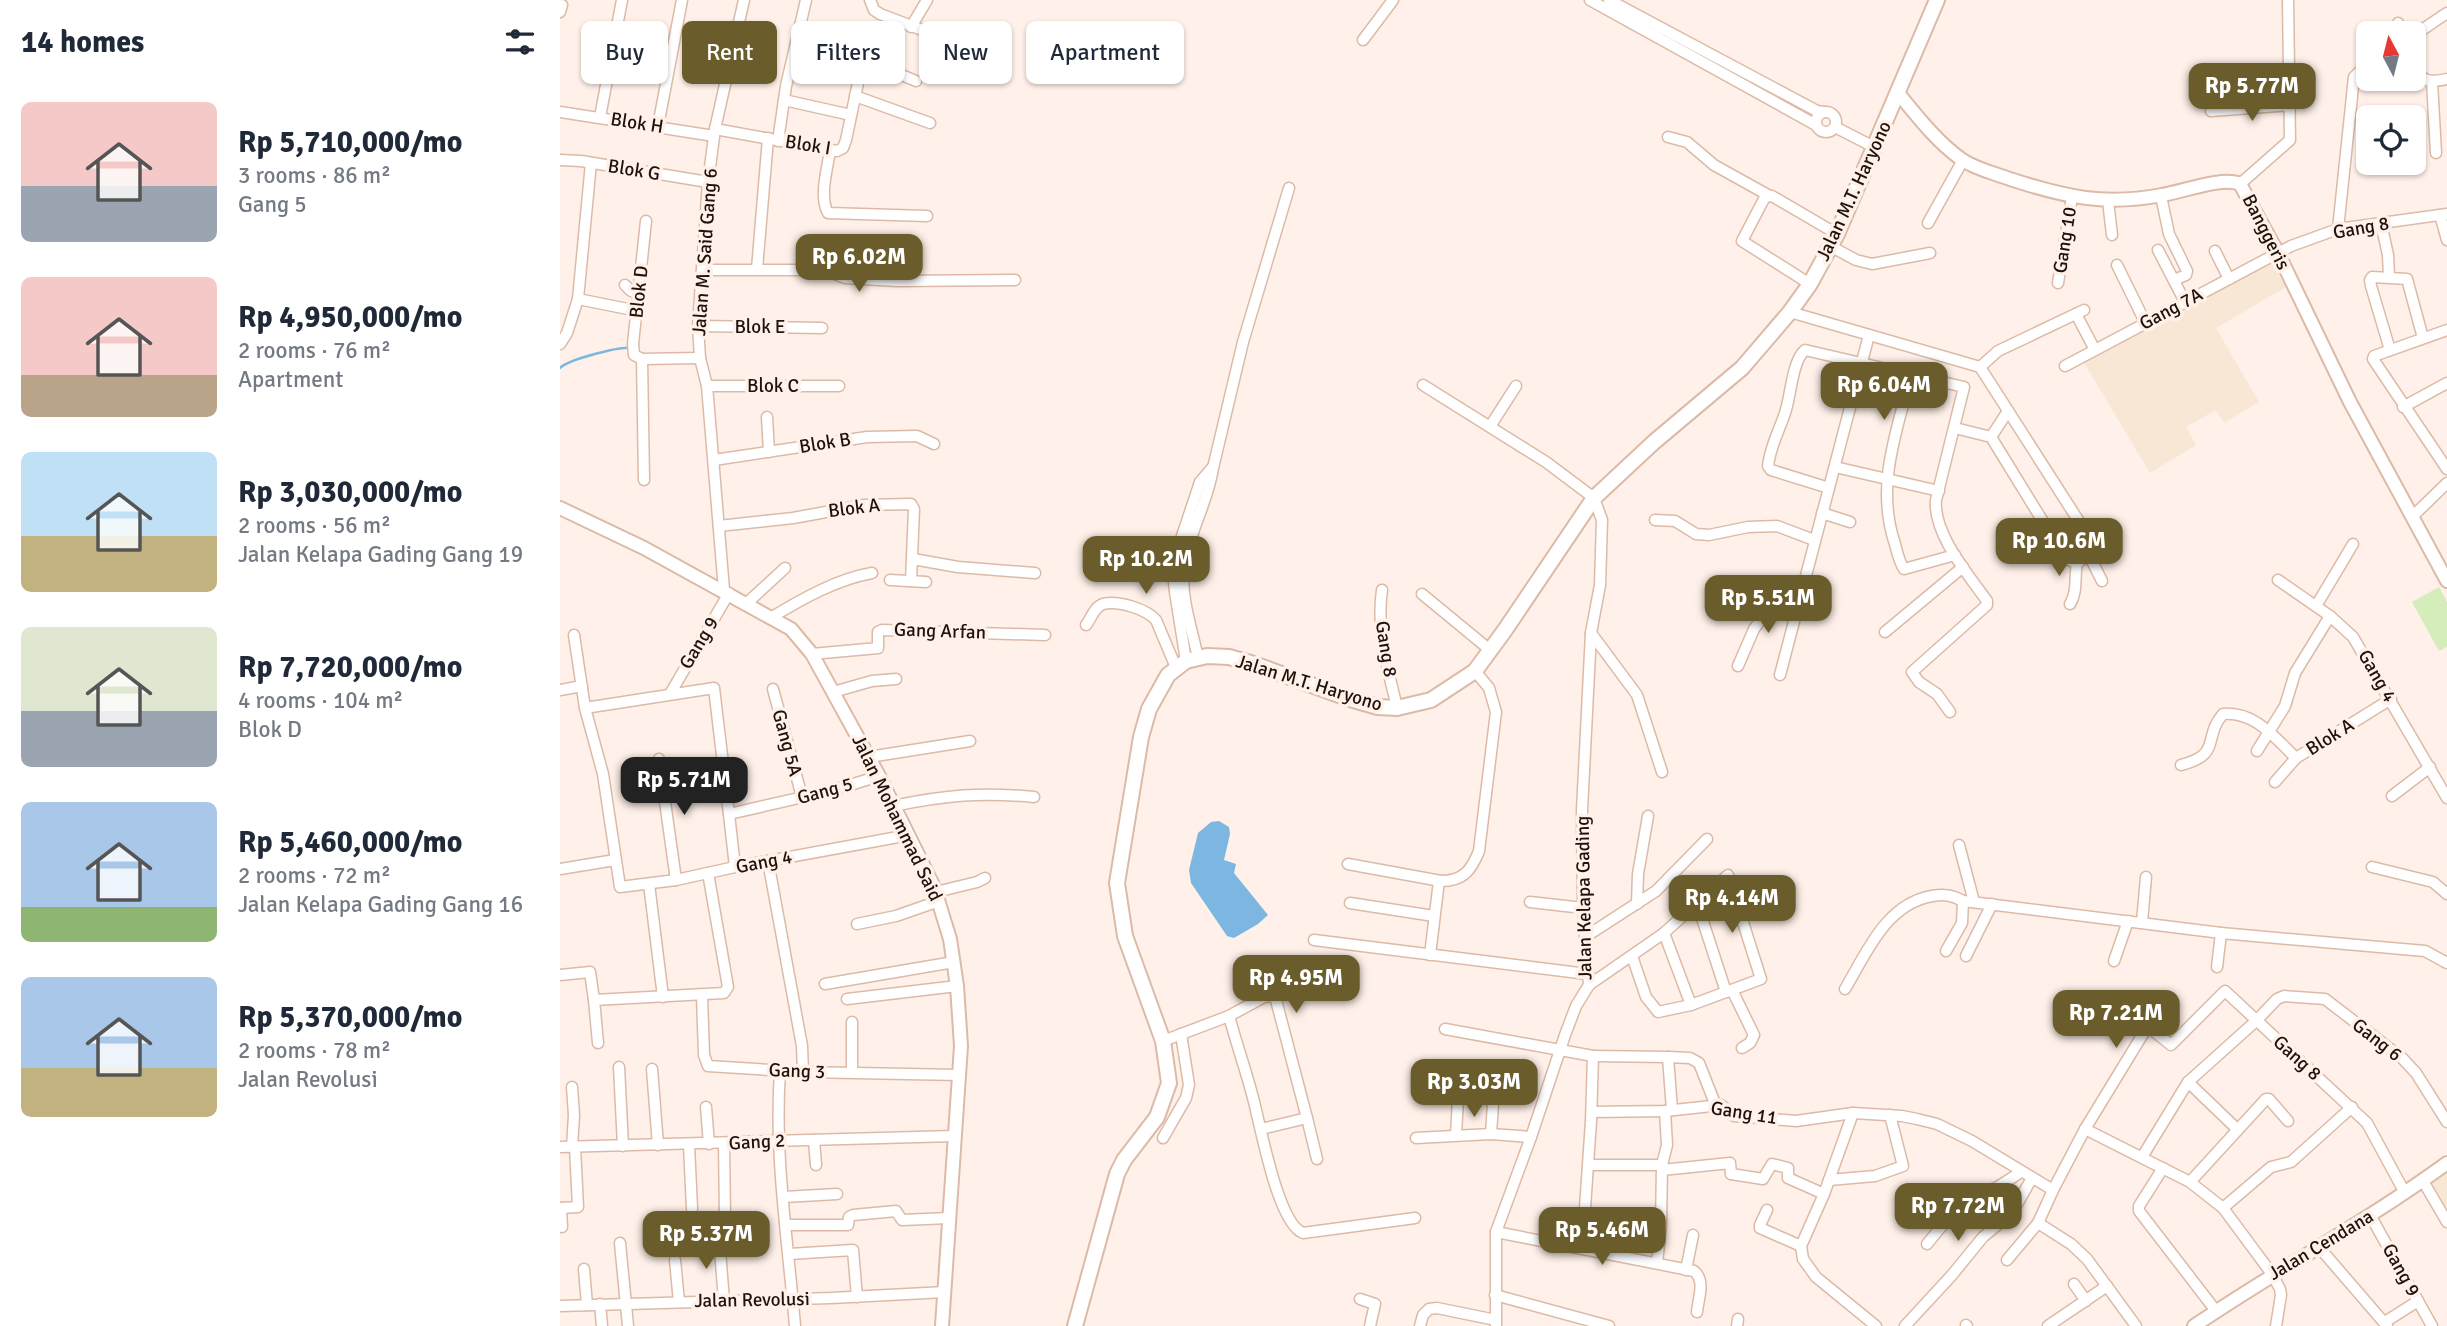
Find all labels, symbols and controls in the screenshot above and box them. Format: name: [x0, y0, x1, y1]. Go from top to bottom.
chip: Buy: [581, 21, 668, 84]
chip: Rent: [682, 21, 777, 84]
chip: Filters: [791, 21, 905, 84]
chip: New: [919, 21, 1012, 84]
chip: Apartment: [1026, 21, 1184, 84]
north arrow: [2356, 21, 2426, 91]
map controls: [2356, 21, 2426, 175]
icon: filters: [501, 23, 539, 61]
text: 14 homes: [21, 24, 144, 61]
pin: Rp 5.77M: [2180, 64, 2324, 123]
text: Rp 5.77M: [2205, 71, 2299, 100]
button: locate: [2356, 105, 2426, 175]
street label: Blok H: [609, 107, 665, 139]
street label: Jalan M.T. Haryono: [1811, 117, 1897, 265]
text: Rp 5,710,000/mo: [238, 124, 462, 161]
icon: home: [77, 130, 161, 214]
street label: Blok I: [783, 130, 833, 160]
street label: Blok G: [606, 154, 662, 186]
text: 3 rooms · 86 m²: [238, 161, 391, 190]
street label: Jalan M. Said Gang 6: [687, 167, 723, 337]
text: Gang 5: [238, 190, 307, 219]
street label: Banggeris: [2237, 190, 2295, 274]
street label: Gang 10: [2048, 205, 2082, 275]
street label: Gang 8: [2331, 211, 2391, 245]
pin: Rp 6.02M: [787, 234, 931, 294]
text: Rp 6.02M: [812, 242, 906, 271]
street label: Blok D: [624, 264, 654, 320]
street label: Gang 7A: [2135, 282, 2207, 336]
text: Rp 4,950,000/mo: [238, 299, 462, 336]
icon: home: [77, 305, 161, 389]
street label: Blok E: [734, 315, 786, 339]
text: 2 rooms · 76 m²: [238, 336, 391, 365]
pin: Rp 6.04M: [1812, 362, 1956, 422]
text: Apartment: [238, 365, 343, 394]
text: Rp 6.04M: [1837, 370, 1931, 399]
street label: Blok C: [747, 374, 799, 398]
street label: Blok B: [797, 427, 853, 459]
text: Rp 3,030,000/mo: [238, 474, 462, 511]
icon: home: [77, 480, 161, 564]
street label: Blok A: [827, 493, 882, 523]
text: 2 rooms · 56 m²: [238, 511, 391, 540]
pin: Rp 10.6M: [1987, 518, 2131, 578]
text: Rp 10.6M: [2012, 526, 2106, 555]
pin: Rp 10.2M: [1074, 536, 1218, 596]
text: Jalan Kelapa Gading Gang 19: [238, 540, 523, 569]
text: Rp 10.2M: [1099, 544, 1193, 573]
pin: Rp 5.51M: [1696, 576, 1840, 635]
text: Rp 5.51M: [1721, 583, 1815, 612]
street label: Gang 9: [674, 613, 724, 673]
street label: Gang Arfan: [894, 617, 986, 645]
street label: Gang 8: [1370, 619, 1402, 679]
street label: Gang 4: [2352, 645, 2402, 707]
text: Rp 7,720,000/mo: [238, 649, 462, 686]
street label: Jalan M.T. Haryono: [1233, 649, 1385, 717]
icon: home: [77, 655, 161, 739]
text: 4 rooms · 104 m²: [238, 686, 403, 715]
street label: Gang 5A: [767, 707, 808, 779]
street label: Blok A: [2302, 713, 2359, 761]
text: Blok D: [238, 715, 302, 744]
street label: Jalan Mohammad Said: [846, 731, 948, 905]
pin: Rp 5.71M: [612, 758, 756, 817]
text: Rp 5.71M: [637, 765, 731, 794]
street label: Gang 5: [795, 772, 855, 810]
street label: Jalan Kelapa Gading: [1571, 816, 1597, 980]
text: Rp 5,460,000/mo: [238, 824, 462, 861]
icon: home: [77, 830, 161, 914]
street label: Gang 4: [734, 845, 794, 879]
text: 2 rooms · 72 m²: [238, 861, 391, 890]
pin: Rp 4.14M: [1660, 876, 1804, 935]
text: Rp 4.14M: [1685, 883, 1779, 912]
text: Jalan Kelapa Gading Gang 16: [238, 890, 523, 919]
pin: Rp 4.95M: [1224, 956, 1368, 1015]
text: Rp 4.95M: [1249, 963, 1343, 992]
pin: Rp 7.21M: [2044, 990, 2188, 1050]
text: Rp 7.21M: [2069, 998, 2163, 1027]
text: Rp 5,370,000/mo: [238, 999, 462, 1036]
icon: home: [77, 1005, 161, 1089]
street label: Gang 6: [2347, 1013, 2407, 1067]
street label: Gang 8: [2268, 1030, 2326, 1086]
text: 2 rooms · 78 m²: [238, 1036, 391, 1065]
street label: Gang 3: [768, 1058, 826, 1084]
pin: Rp 3.03M: [1402, 1060, 1546, 1119]
text: Jalan Revolusi: [238, 1065, 378, 1094]
text: Rp 3.03M: [1427, 1067, 1521, 1096]
street label: Gang 11: [1709, 1096, 1779, 1130]
street label: Gang 2: [728, 1129, 786, 1155]
pin: Rp 7.72M: [1886, 1184, 2030, 1243]
text: Rp 7.72M: [1911, 1191, 2005, 1220]
street label: Jalan Cendana: [2264, 1204, 2378, 1286]
pin: Rp 5.46M: [1530, 1208, 1674, 1267]
pin: Rp 5.37M: [634, 1212, 778, 1271]
text: Rp 5.46M: [1555, 1215, 1649, 1244]
text: Rp 5.37M: [659, 1219, 753, 1248]
street label: Gang 9: [2377, 1239, 2425, 1301]
street label: Jalan Revolusi: [694, 1287, 810, 1313]

